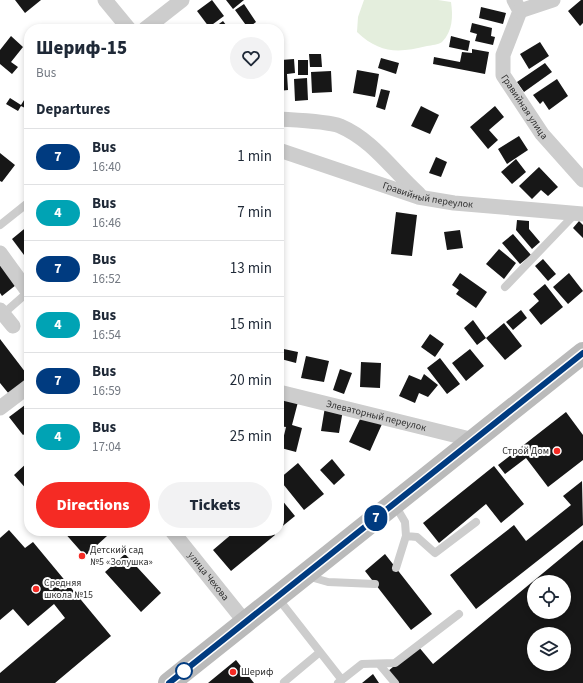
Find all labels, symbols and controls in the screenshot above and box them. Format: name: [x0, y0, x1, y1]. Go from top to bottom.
text: Шериф-15: [36, 35, 127, 62]
button: heart: [230, 37, 272, 79]
text: Bus: [36, 64, 56, 82]
street label: Гравийная улица: [498, 72, 551, 143]
text: Departures: [36, 99, 110, 120]
text: Bus: [92, 137, 116, 158]
text: 1 min: [237, 146, 272, 167]
text: 7: [54, 147, 62, 167]
text: 16:40: [92, 158, 121, 176]
street label: Гравийный переулок: [381, 178, 474, 212]
text: Bus: [92, 193, 116, 214]
text: 7 min: [237, 202, 272, 223]
text: 4: [54, 203, 62, 223]
text: 16:46: [92, 214, 121, 232]
text: Bus: [92, 249, 116, 270]
text: 13 min: [230, 258, 272, 279]
text: 7: [54, 259, 62, 279]
text: 16:52: [92, 270, 121, 288]
text: Bus: [92, 305, 116, 326]
text: 15 min: [230, 314, 272, 335]
text: 4: [54, 315, 62, 335]
text: 16:54: [92, 326, 121, 344]
text: Bus: [92, 361, 116, 382]
text: 20 min: [230, 370, 272, 391]
text: 7: [54, 371, 62, 391]
text: 16:59: [92, 382, 121, 400]
street label: Элеваторный переулок: [325, 397, 428, 435]
text: Bus: [92, 417, 116, 438]
text: 25 min: [230, 426, 272, 447]
text: 4: [54, 427, 62, 447]
text: 17:04: [92, 438, 121, 456]
place label: Строй Дом: [502, 444, 549, 458]
marker: Строй Дом: [552, 446, 562, 456]
button: Directions: [36, 482, 150, 528]
button: Tickets: [158, 482, 272, 528]
line badge: 7: [363, 505, 389, 531]
text: 7: [372, 508, 380, 528]
place label: Детский сад №5 «Золушка»: [90, 543, 153, 569]
street label: улица Чехова: [184, 549, 232, 604]
marker: Детский сад №5 «Золушка»: [77, 551, 87, 561]
map controls: [527, 575, 571, 671]
button: locate: [527, 575, 571, 619]
place label: Средняя школа №15: [44, 576, 93, 602]
marker: Средняя школа №15: [31, 584, 41, 594]
button: layers: [527, 627, 571, 671]
unlabelled marker: [175, 662, 193, 680]
place label: Шериф: [241, 665, 273, 679]
marker: Шериф: [228, 667, 238, 677]

